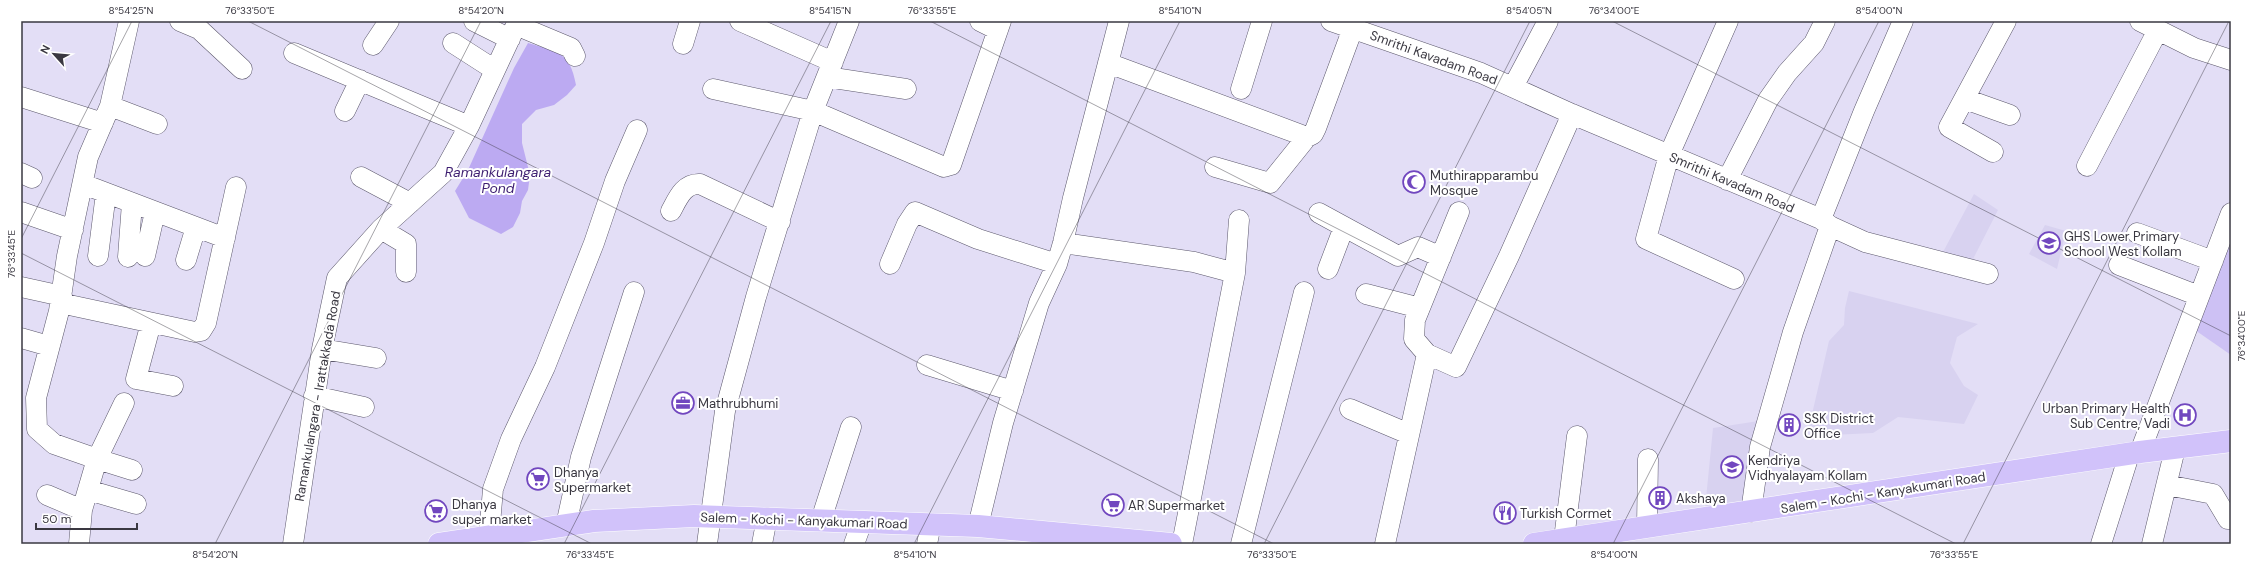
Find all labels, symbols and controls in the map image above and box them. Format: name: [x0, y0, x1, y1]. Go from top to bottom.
text: 8°54'25"N: [109, 4, 153, 17]
text: 76°33'50"E: [225, 4, 275, 17]
text: 8°54'20"N: [458, 4, 504, 17]
text: 8°54'15"N: [809, 4, 851, 17]
text: 76°33'55"E: [908, 4, 957, 17]
text: 8°54'10"N: [1158, 4, 1202, 17]
text: 8°54'05"N: [1506, 4, 1552, 17]
text: 76°34'00"E: [1589, 4, 1640, 17]
text: 8°54'00"N: [1856, 4, 1902, 17]
street label: Smrithi Kavadam Road: [1368, 26, 1500, 88]
north arrow: [34, 34, 74, 74]
text: N: [37, 43, 53, 56]
street label: Smrithi Kavadam Road: [1667, 148, 1797, 217]
water label: Ramankulangara Pond: [445, 163, 552, 197]
place label: Muthirapparambu Mosque: [1430, 167, 1538, 199]
mosque icon: Muthirapparambu Mosque: [1401, 169, 1427, 195]
place label: GHS Lower Primary School West Kollam: [2064, 228, 2182, 260]
text: 76°33'45"E: [5, 230, 18, 278]
school or university icon: GHS Lower Primary School West Kollam: [2036, 230, 2062, 256]
street label: Ramankulangara - Irattakkada Road: [291, 290, 344, 503]
text: 76°34'00"E: [2235, 310, 2248, 361]
office icon: Mathrubhumi: [670, 390, 696, 416]
place label: Mathrubhumi: [698, 395, 778, 412]
place label: Urban Primary Health Sub Centre, Vadi: [2042, 400, 2170, 432]
hospital icon: Urban Primary Health Sub Centre, Vadi: [2172, 402, 2198, 428]
place label: SSK District Office: [1804, 410, 1874, 442]
building icon: SSK District Office: [1776, 412, 1802, 438]
place label: Kendriya Vidhyalayam Kollam: [1748, 452, 1867, 484]
school or university icon: Kendriya Vidhyalayam Kollam: [1719, 454, 1745, 480]
place label: Dhanya Supermarket: [554, 464, 631, 496]
supermarket icon: Dhanya Supermarket: [525, 466, 551, 492]
street label: Salem - Kochi - Kanyakumari Road: [1779, 468, 1987, 517]
building icon: Akshaya: [1647, 485, 1673, 511]
place label: Akshaya: [1676, 490, 1726, 507]
supermarket icon: AR Supermarket: [1100, 492, 1126, 518]
place label: Dhanya super market: [452, 496, 532, 528]
place label: AR Supermarket: [1128, 497, 1225, 514]
supermarket icon: Dhanya super market: [423, 498, 449, 524]
restaurant icon: Turkish Cormet: [1492, 500, 1518, 526]
scale bar: [36, 505, 137, 531]
place label: Turkish Cormet: [1520, 505, 1612, 522]
street label: Salem - Kochi - Kanyakumari Road: [700, 508, 908, 533]
text: 50 m: [42, 511, 71, 527]
text: 8°54'20"N: [192, 548, 238, 561]
text: 76°33'45"E: [566, 548, 614, 561]
text: 8°54'10"N: [893, 548, 937, 561]
text: 76°33'50"E: [1247, 548, 1297, 561]
text: 8°54'00"N: [1591, 548, 1637, 561]
text: 76°33'55"E: [1930, 548, 1979, 561]

